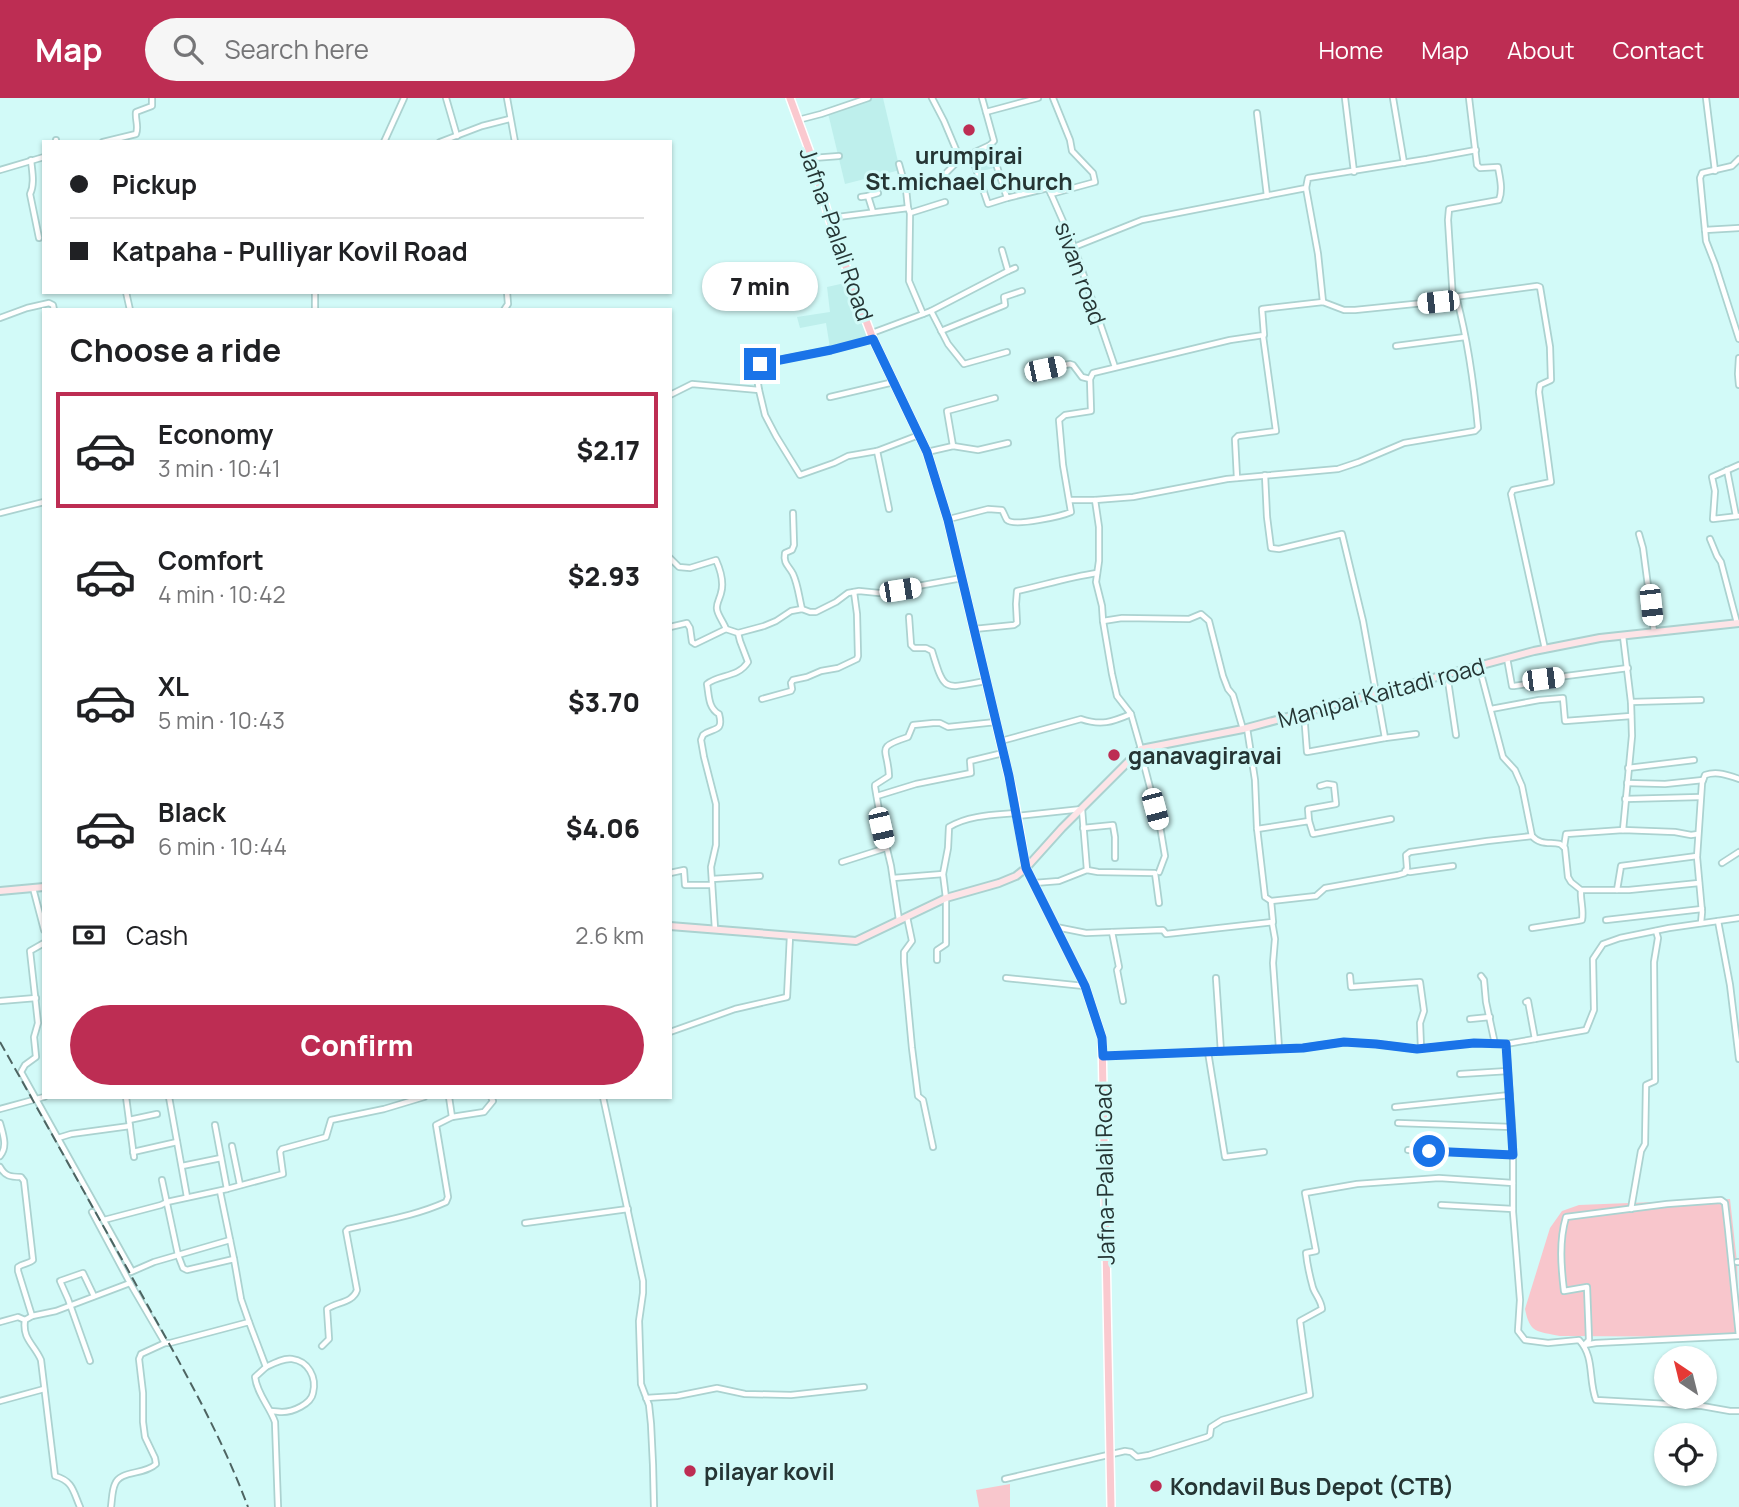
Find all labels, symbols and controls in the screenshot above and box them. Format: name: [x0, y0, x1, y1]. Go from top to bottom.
search box: [145, 18, 635, 81]
text: Map: [35, 27, 103, 72]
icon: search: [169, 30, 207, 68]
text: Search here: [225, 31, 369, 67]
text: Home: [1318, 33, 1383, 66]
text: Map: [1421, 33, 1469, 66]
text: About: [1507, 33, 1575, 66]
text: Contact: [1613, 33, 1704, 66]
marker: urumpirai St.michael Church: [961, 122, 977, 138]
place label: urumpirai St.michael Church: [865, 139, 1073, 197]
street label: Jafna-Palali Road: [792, 143, 882, 325]
text: Pickup: [112, 166, 197, 202]
street label: sivan road: [1048, 217, 1114, 329]
text: Katpaha - Pulliyar Kovil Road: [112, 233, 468, 269]
callout: 7 min: [702, 262, 818, 312]
text: 7 min: [730, 270, 790, 302]
car: [1417, 289, 1460, 315]
text: Choose a ride: [70, 328, 281, 372]
route end: [744, 348, 776, 380]
car: [1023, 354, 1068, 384]
text: Economy: [158, 416, 273, 452]
icon: car: [74, 419, 137, 482]
text: $2.17: [576, 432, 640, 468]
text: 3 min · 10:41: [158, 452, 281, 484]
text: Comfort: [158, 542, 264, 578]
icon: car: [74, 545, 137, 608]
text: $2.93: [568, 558, 640, 594]
car: [878, 576, 923, 604]
text: 4 min · 10:42: [158, 578, 286, 610]
car: [1639, 583, 1664, 627]
street label: Manipai Kaitadi road: [1274, 649, 1488, 735]
car: [1521, 666, 1566, 692]
text: XL: [158, 668, 189, 704]
icon: car: [74, 671, 137, 734]
text: $3.70: [568, 684, 640, 720]
text: 5 min · 10:43: [158, 704, 285, 736]
place label: ganavagiravai: [1128, 739, 1282, 771]
marker: ganavagiravai: [1106, 747, 1122, 763]
car: [1140, 786, 1171, 832]
text: Black: [158, 794, 226, 830]
icon: car: [74, 797, 137, 860]
car: [867, 805, 896, 851]
text: $4.06: [566, 810, 640, 846]
text: 6 min · 10:44: [158, 830, 287, 862]
icon: cash: [70, 916, 108, 954]
text: Cash: [126, 917, 188, 953]
text: 2.6 km: [575, 919, 644, 951]
button: Confirm: [70, 1005, 644, 1085]
street label: Jafna-Palali Road: [1086, 1083, 1122, 1265]
route start: [1413, 1135, 1445, 1167]
north arrow: [1654, 1346, 1717, 1409]
map controls: [1654, 1346, 1717, 1486]
button: locate: [1654, 1423, 1717, 1486]
place label: pilayar kovil: [704, 1455, 835, 1487]
marker: pilayar kovil: [682, 1463, 698, 1479]
place label: Kondavil Bus Depot (CTB): [1170, 1470, 1454, 1502]
marker: Kondavil Bus Depot (CTB): [1148, 1478, 1164, 1494]

